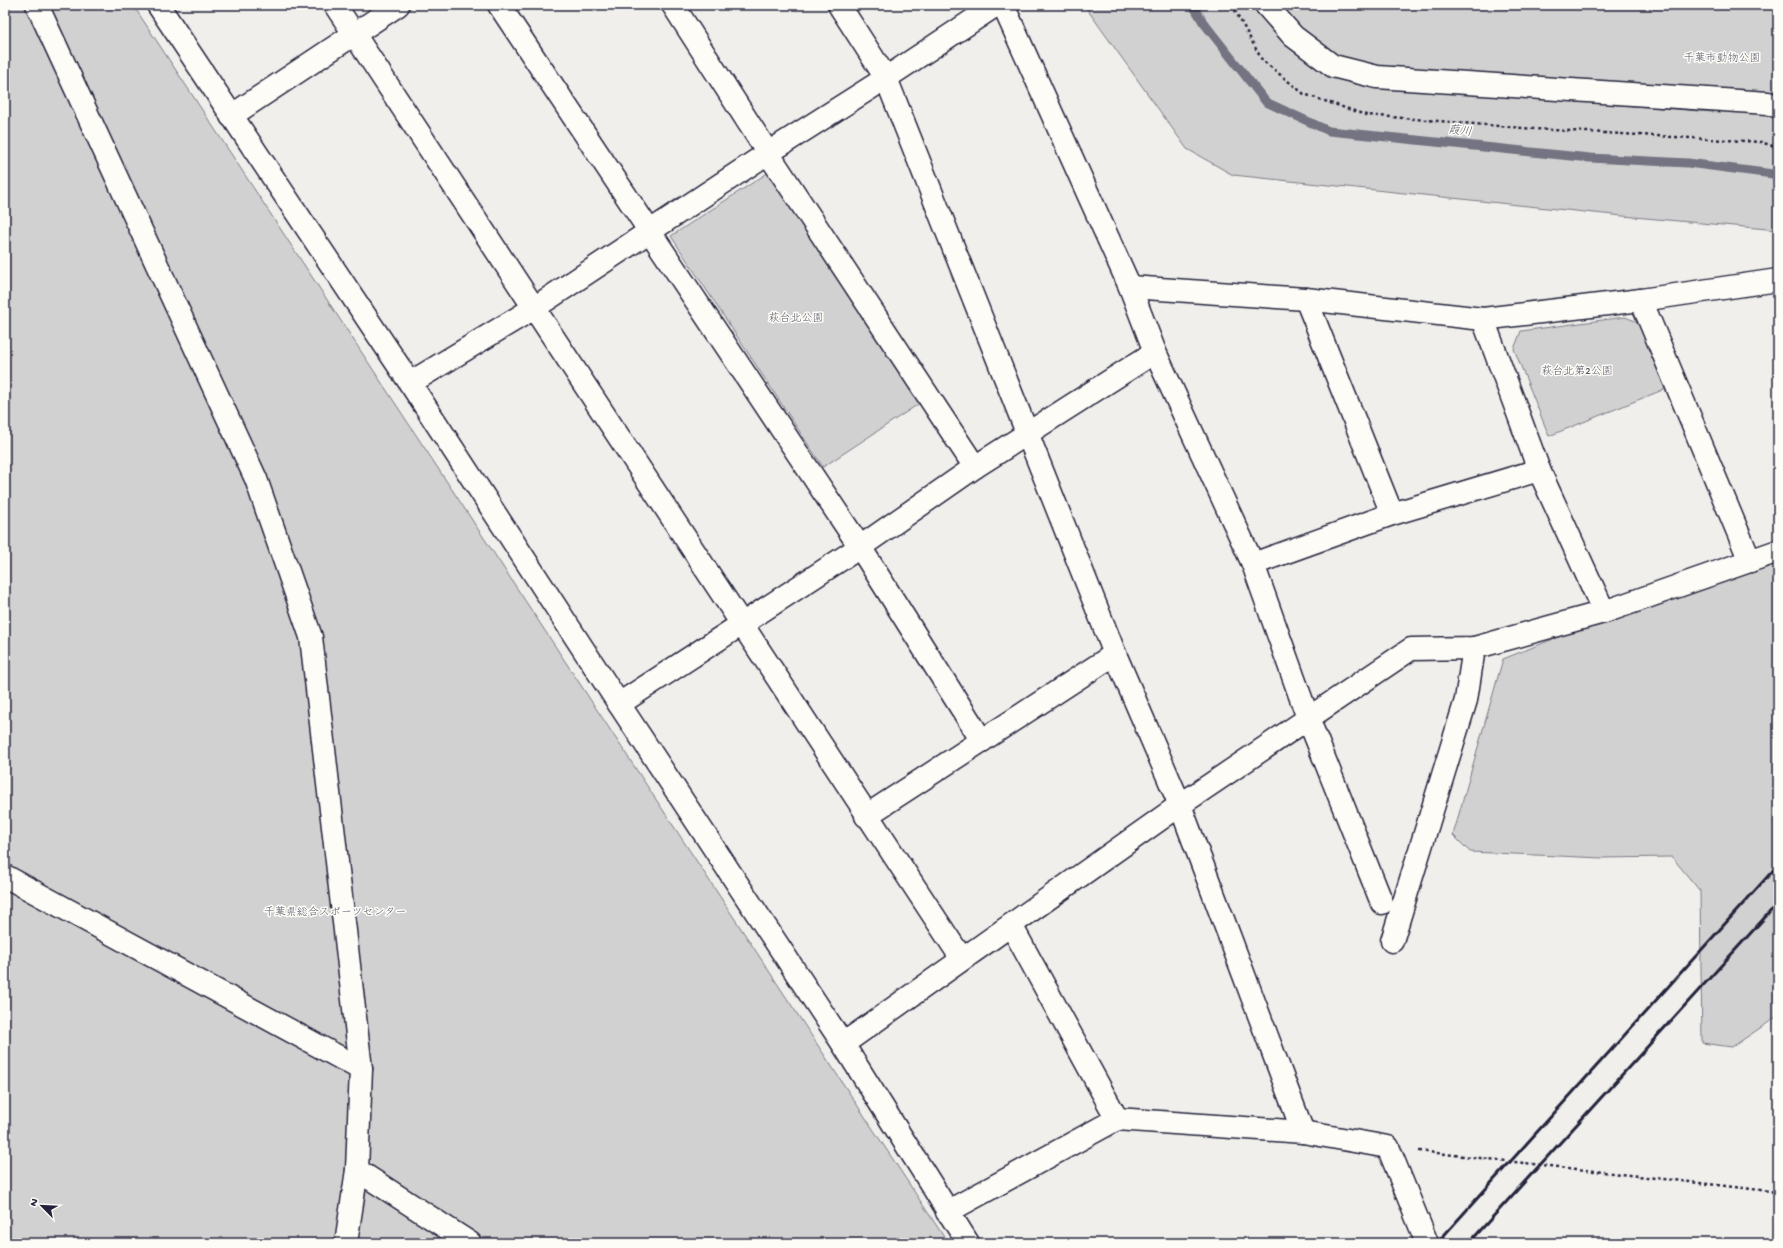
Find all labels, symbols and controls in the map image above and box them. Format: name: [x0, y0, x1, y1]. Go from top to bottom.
park label: 千葉市動物公園: [1684, 52, 1761, 65]
water label: 葭川: [1447, 123, 1473, 140]
park label: 萩台北公園: [769, 312, 824, 325]
park label: 萩台北第2公園: [1541, 365, 1613, 378]
park label: 千葉県総合スポーツセンター: [264, 906, 406, 919]
north arrow: [22, 1186, 62, 1226]
text: N: [28, 1197, 42, 1208]

